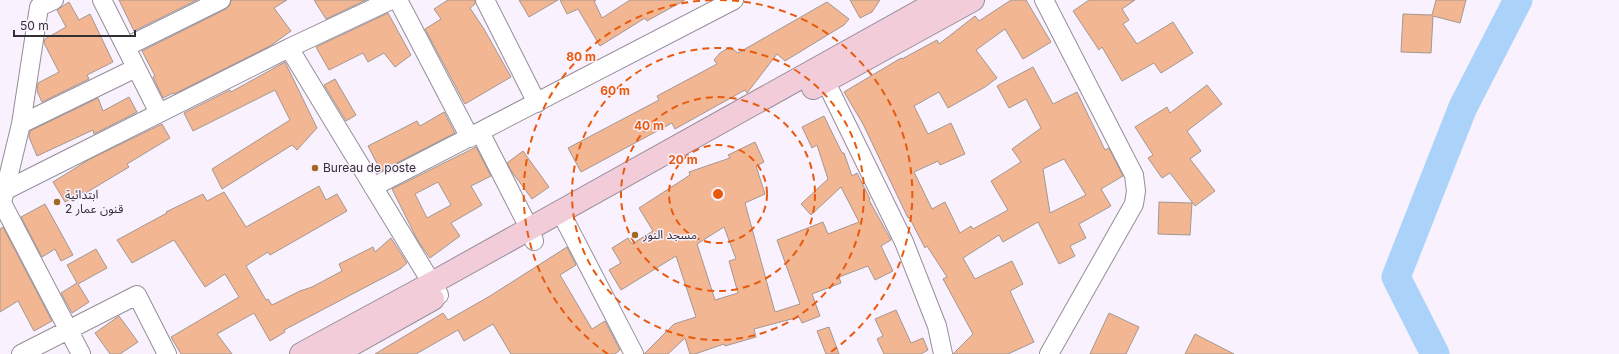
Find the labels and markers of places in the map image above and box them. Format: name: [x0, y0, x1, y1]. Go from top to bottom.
place label: Bureau de poste: [323, 160, 416, 175]
marker: Bureau de poste: [310, 163, 320, 173]
place label: ابتدائية قنون عمار 2: [65, 187, 123, 216]
centre of rings: [711, 187, 725, 201]
marker: ابتدائية قنون عمار 2: [52, 197, 62, 207]
place label: مسجد النور: [642, 227, 697, 242]
marker: مسجد النور: [630, 230, 640, 240]

